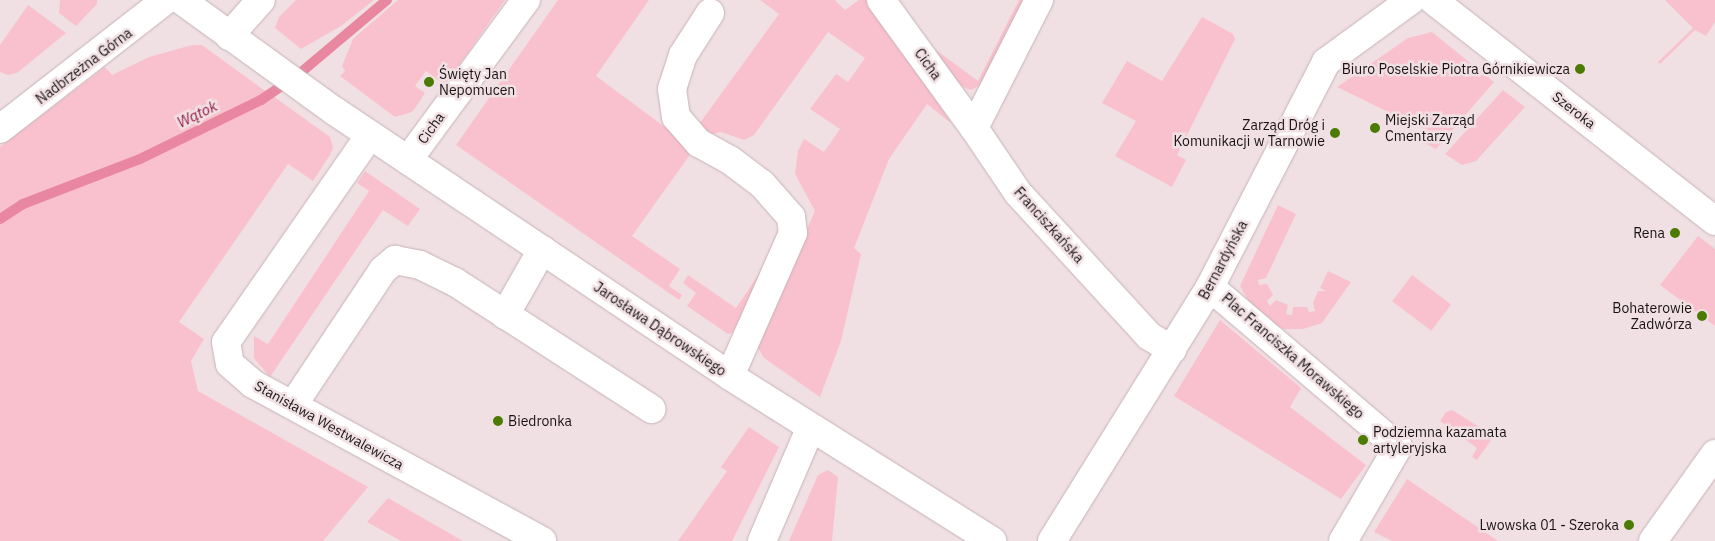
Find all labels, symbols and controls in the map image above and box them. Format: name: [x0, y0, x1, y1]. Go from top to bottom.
street label: Nadbrzeżna Górna: [33, 24, 135, 108]
street label: Cicha: [911, 45, 945, 83]
place label: Biuro Poselskie Piotra Górnikiewicza: [1342, 61, 1570, 77]
marker: Biuro Poselskie Piotra Górnikiewicza: [1574, 63, 1586, 75]
place label: Święty Jan Nepomucen: [439, 66, 515, 98]
marker: Święty Jan Nepomucen: [423, 76, 435, 88]
street label: Szeroka: [1549, 88, 1599, 132]
water label: Wątok: [174, 97, 220, 131]
street label: Cicha: [414, 109, 448, 147]
place label: Miejski Zarząd Cmentarzy: [1385, 112, 1475, 144]
place label: Zarząd Dróg i Komunikacji w Tarnowie: [1174, 117, 1325, 150]
marker: Miejski Zarząd Cmentarzy: [1369, 122, 1381, 134]
marker: Zarząd Dróg i Komunikacji w Tarnowie: [1329, 127, 1341, 139]
street label: Franciszkańska: [1011, 184, 1087, 266]
street label: Bernardyńska: [1195, 218, 1251, 302]
place label: Rena: [1633, 225, 1665, 241]
marker: Rena: [1669, 227, 1681, 239]
street label: Jarosława Dąbrowskiego: [591, 278, 729, 380]
street label: Plac Franciszka Morawskiego: [1218, 290, 1368, 422]
place label: Bohaterowie Zadwórza: [1612, 300, 1692, 332]
marker: Bohaterowie Zadwórza: [1696, 310, 1708, 322]
street label: Stanisława Westwalewicza: [252, 377, 406, 473]
place label: Biedronka: [508, 413, 572, 429]
marker: Biedronka: [492, 415, 504, 427]
place label: Podziemna kazamata artyleryjska: [1373, 424, 1507, 457]
marker: Podziemna kazamata artyleryjska: [1357, 434, 1369, 446]
place label: Lwowska 01 - Szeroka: [1479, 517, 1619, 533]
marker: Lwowska 01 - Szeroka: [1623, 519, 1635, 531]

